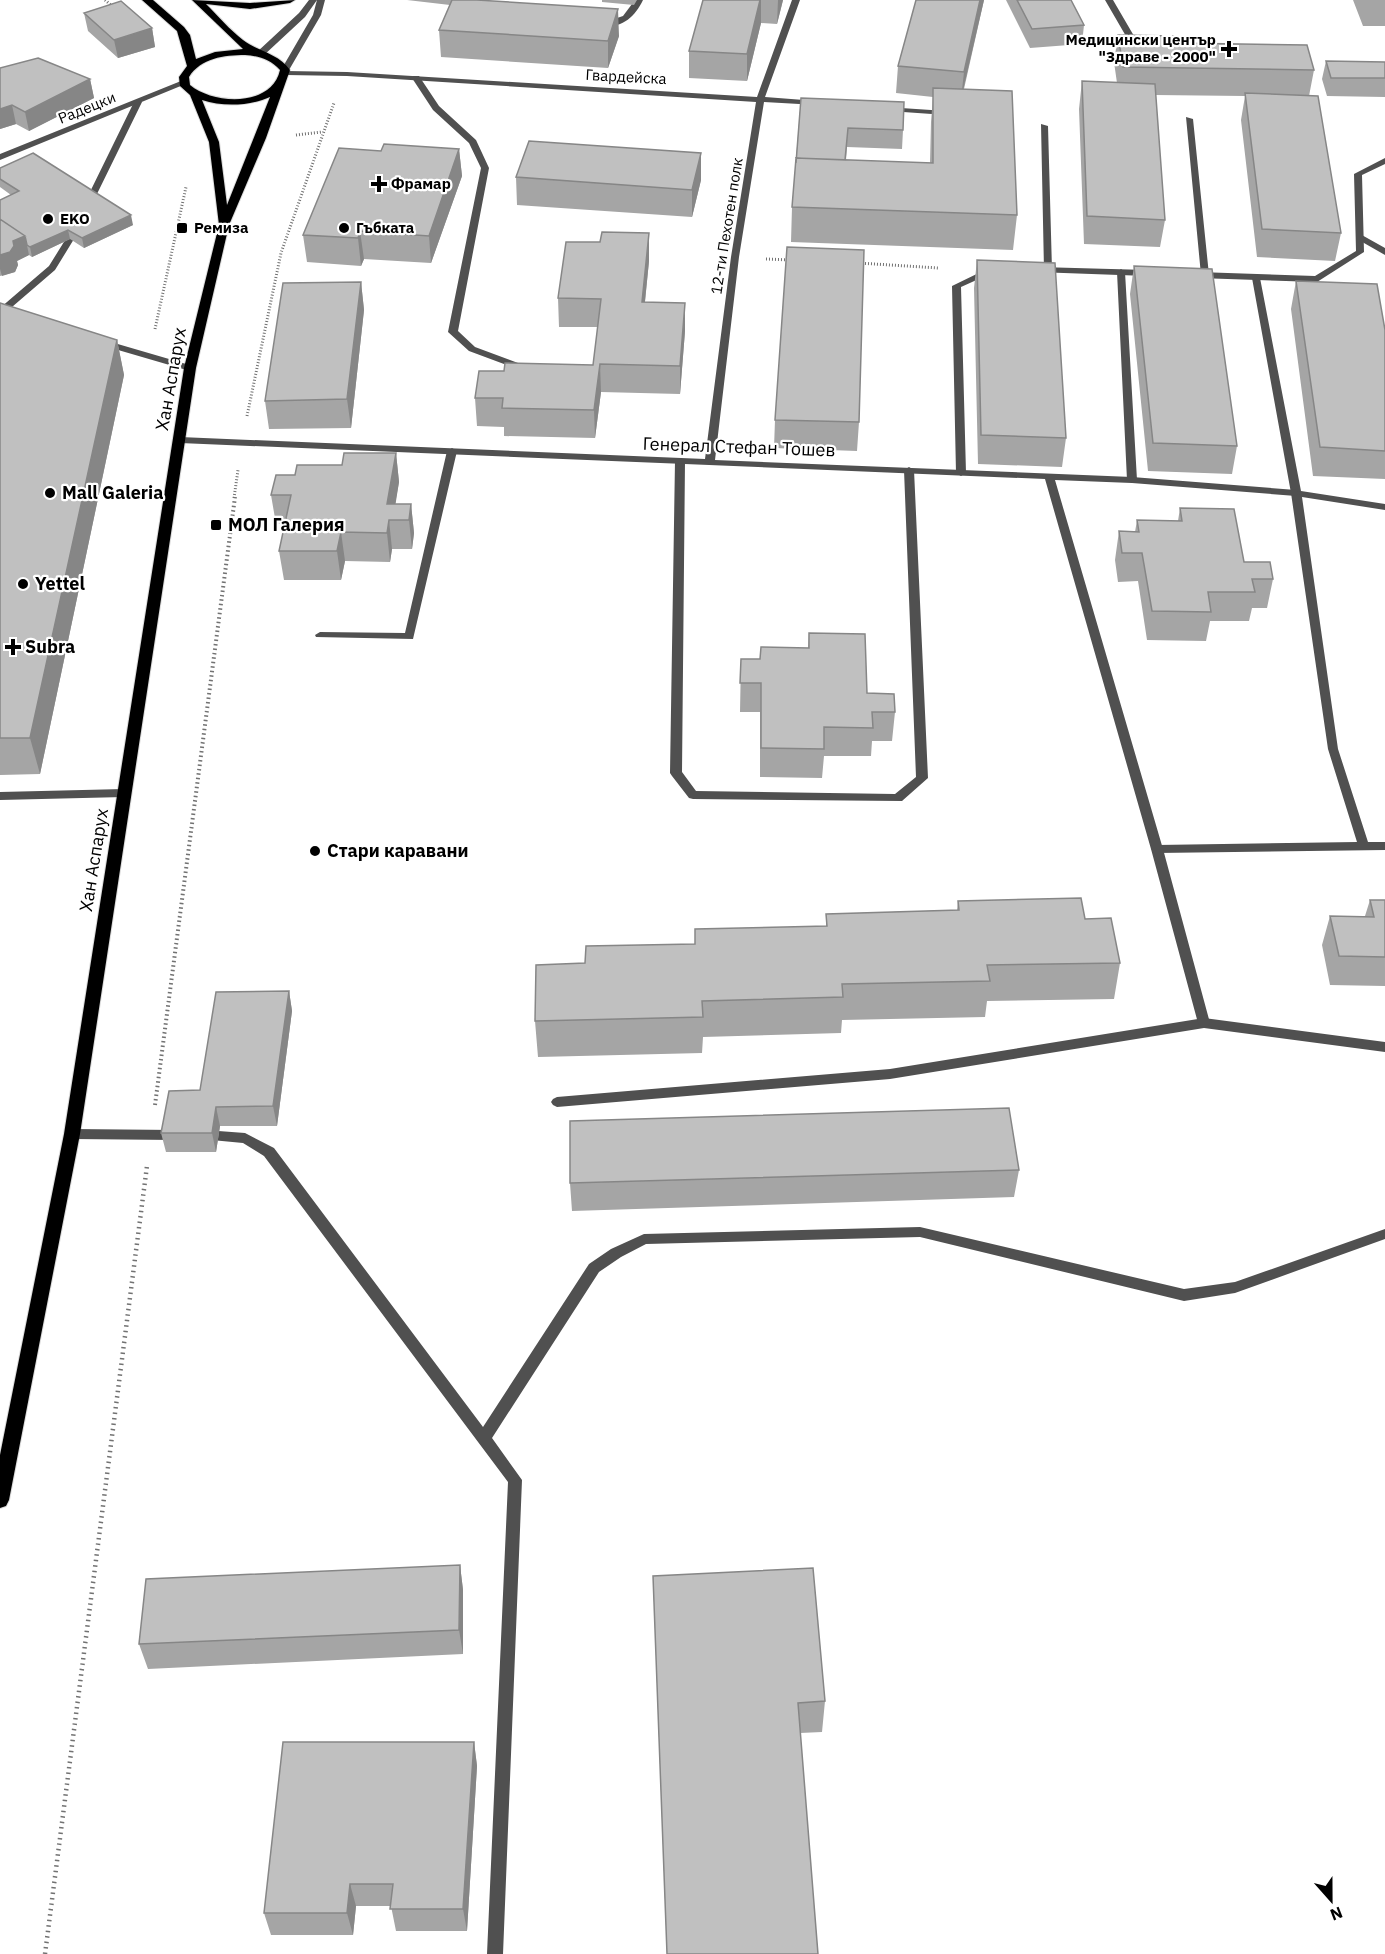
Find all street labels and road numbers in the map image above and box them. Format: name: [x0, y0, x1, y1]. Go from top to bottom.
street label: Гвардейска: [585, 65, 667, 88]
street label: Радецки: [55, 87, 118, 128]
street label: 12-ти Пехотен полк: [706, 156, 747, 296]
street label: Хан Аспарух: [150, 326, 191, 432]
street label: Генерал Стефан Тошев: [642, 432, 836, 461]
street label: Хан Аспарух: [74, 807, 113, 913]

